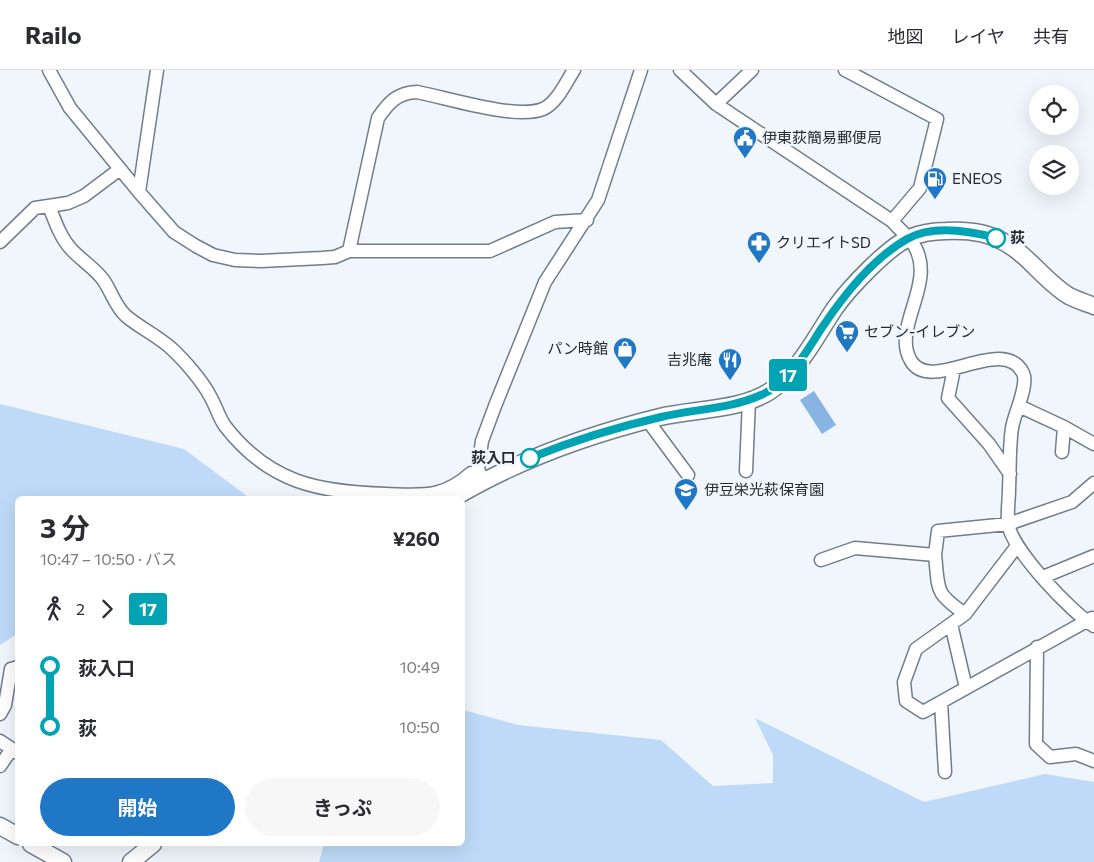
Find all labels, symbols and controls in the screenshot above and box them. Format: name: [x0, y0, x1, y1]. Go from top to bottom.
text: Railo: [25, 20, 82, 49]
text: 地図: [888, 25, 924, 47]
text: レイヤ: [952, 25, 1005, 47]
text: 共有: [1033, 25, 1069, 47]
map controls: [1029, 85, 1079, 195]
button: locate: [1029, 85, 1079, 135]
public building icon: 伊東荻簡易郵便局: [732, 125, 758, 159]
place label: 伊東荻簡易郵便局: [762, 128, 882, 146]
button: layers: [1029, 145, 1079, 195]
fuel station icon: ENEOS: [922, 166, 948, 200]
place label: ENEOS: [952, 169, 1002, 187]
marker: 荻: [986, 228, 1006, 248]
place label: 荻: [1010, 228, 1025, 246]
pharmacy icon: クリエイトSD: [746, 230, 772, 264]
place label: クリエイトSD: [776, 233, 871, 251]
supermarket icon: セブン-イレブン: [834, 319, 860, 353]
place label: セブン-イレブン: [864, 322, 975, 340]
shop icon: パン時館: [612, 336, 638, 370]
place label: パン時館: [547, 339, 608, 357]
restaurant icon: 吉兆庵: [717, 347, 743, 381]
place label: 吉兆庵: [667, 350, 712, 368]
line badge: 17: [766, 359, 810, 391]
text: 17: [779, 364, 797, 386]
place label: 荻入口: [471, 448, 516, 466]
marker: 荻入口: [520, 448, 540, 468]
school or university icon: 伊豆栄光萩保育園: [673, 477, 699, 511]
place label: 伊豆栄光萩保育園: [704, 480, 824, 498]
text: 3 分: [40, 510, 90, 544]
text: ¥260: [393, 527, 440, 550]
text: 10:47 – 10:50 · バス: [40, 549, 177, 568]
icon: walk: [40, 595, 68, 623]
icon: forward: [93, 595, 121, 623]
text: 17: [139, 598, 157, 620]
text: 2: [76, 599, 85, 618]
text: 荻入口: [78, 656, 135, 679]
text: 10:49: [400, 657, 440, 676]
text: 荻: [78, 716, 97, 739]
text: 10:50: [399, 717, 440, 736]
button: 開始: [40, 778, 235, 836]
button: きっぷ: [245, 778, 440, 836]

